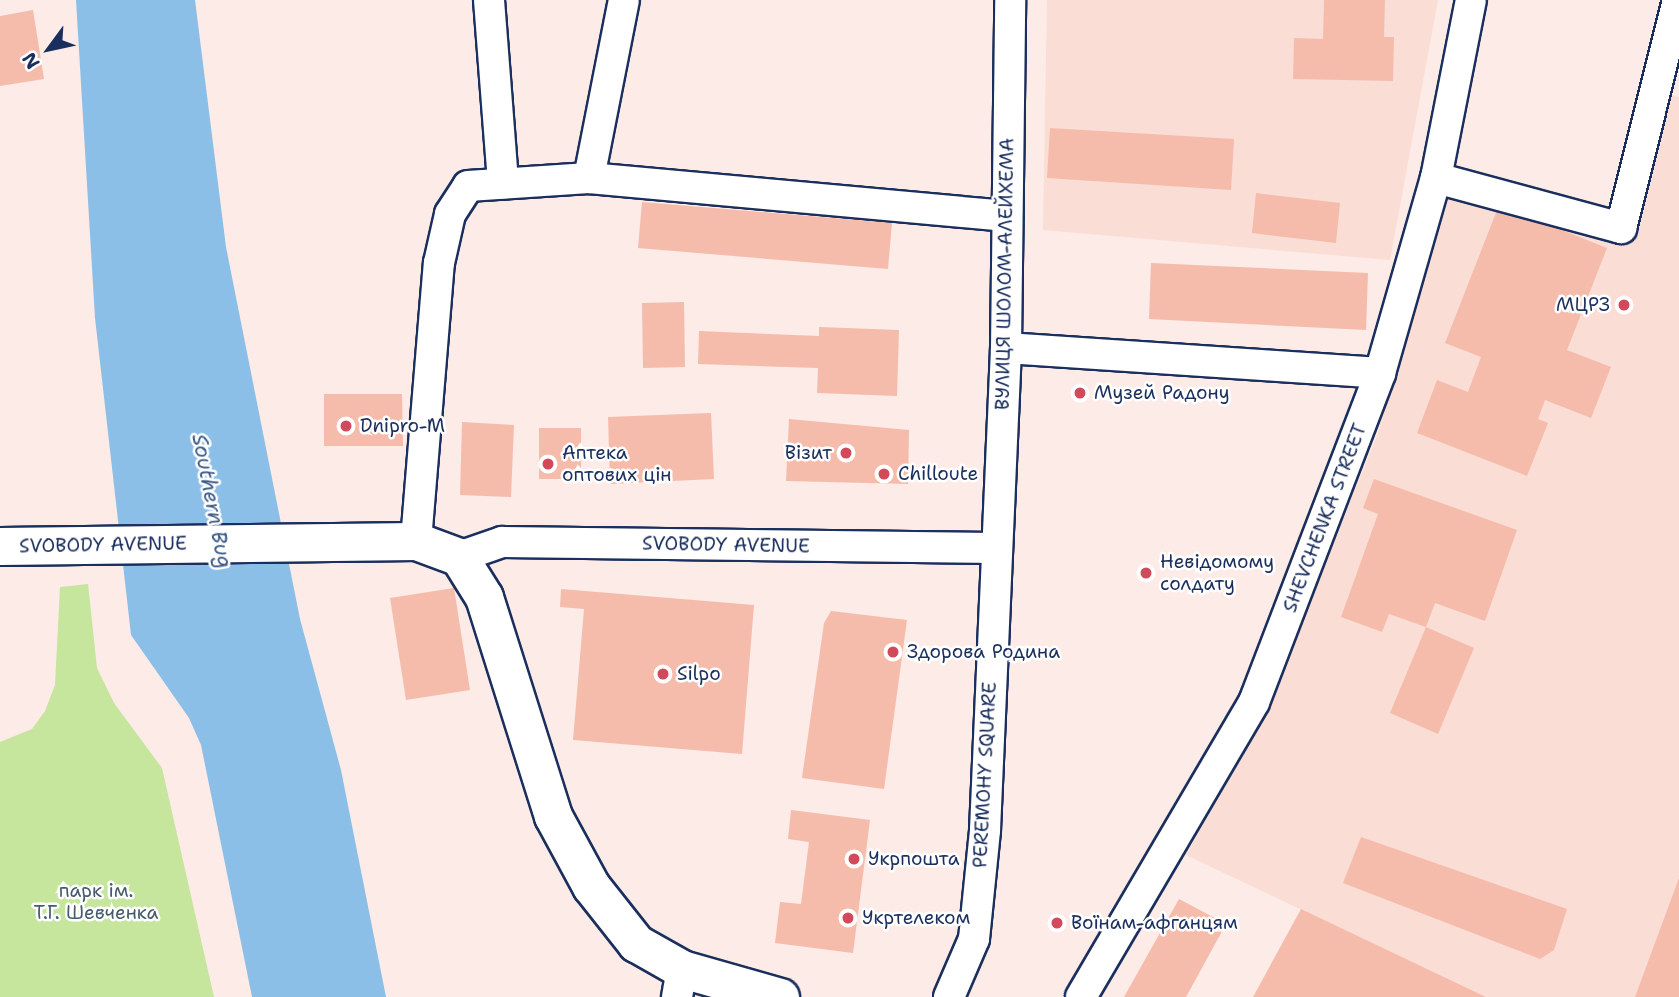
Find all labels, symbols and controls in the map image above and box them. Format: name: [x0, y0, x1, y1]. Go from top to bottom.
north arrow: [14, 14, 84, 84]
text: N: [16, 48, 46, 74]
street label: ВУЛИЦЯ ШОЛОМ-АЛЕЙХЕМА: [991, 138, 1019, 410]
place label: МЦРЗ: [1556, 294, 1610, 316]
marker: МЦРЗ: [1616, 297, 1632, 313]
place label: Музей Радону: [1094, 382, 1230, 404]
marker: Музей Радону: [1072, 385, 1088, 401]
place label: Dnipro-M: [360, 415, 445, 437]
marker: Dnipro-M: [338, 418, 354, 434]
street label: SHEVCHENKA STREET: [1278, 420, 1372, 616]
water label: Southern Bug: [187, 432, 237, 570]
place label: Аптека оптових цін: [562, 442, 672, 486]
place label: Візит: [785, 442, 832, 464]
marker: Візит: [838, 445, 854, 461]
marker: Аптека оптових цін: [540, 456, 556, 472]
place label: Chilloute: [898, 463, 978, 485]
marker: Chilloute: [876, 466, 892, 482]
street label: SVOBODY AVENUE: [19, 532, 187, 558]
street label: SVOBODY AVENUE: [642, 532, 810, 558]
place label: Невідомому солдату: [1160, 551, 1274, 595]
marker: Невідомому солдату: [1138, 565, 1154, 581]
place label: Здорова Родина: [907, 641, 1060, 663]
marker: Здорова Родина: [885, 644, 901, 660]
place label: Silpo: [677, 663, 721, 685]
marker: Silpo: [655, 666, 671, 682]
street label: PEREMOHY SQUARE: [969, 681, 1001, 869]
place label: Укрпошта: [868, 848, 960, 870]
marker: Укрпошта: [846, 851, 862, 867]
park label: парк ім. Т.Г. Шевченка: [34, 880, 158, 924]
place label: Укртелеком: [862, 907, 970, 929]
marker: Укртелеком: [840, 910, 856, 926]
place label: Воїнам-афганцям: [1071, 912, 1238, 934]
marker: Воїнам-афганцям: [1049, 915, 1065, 931]

